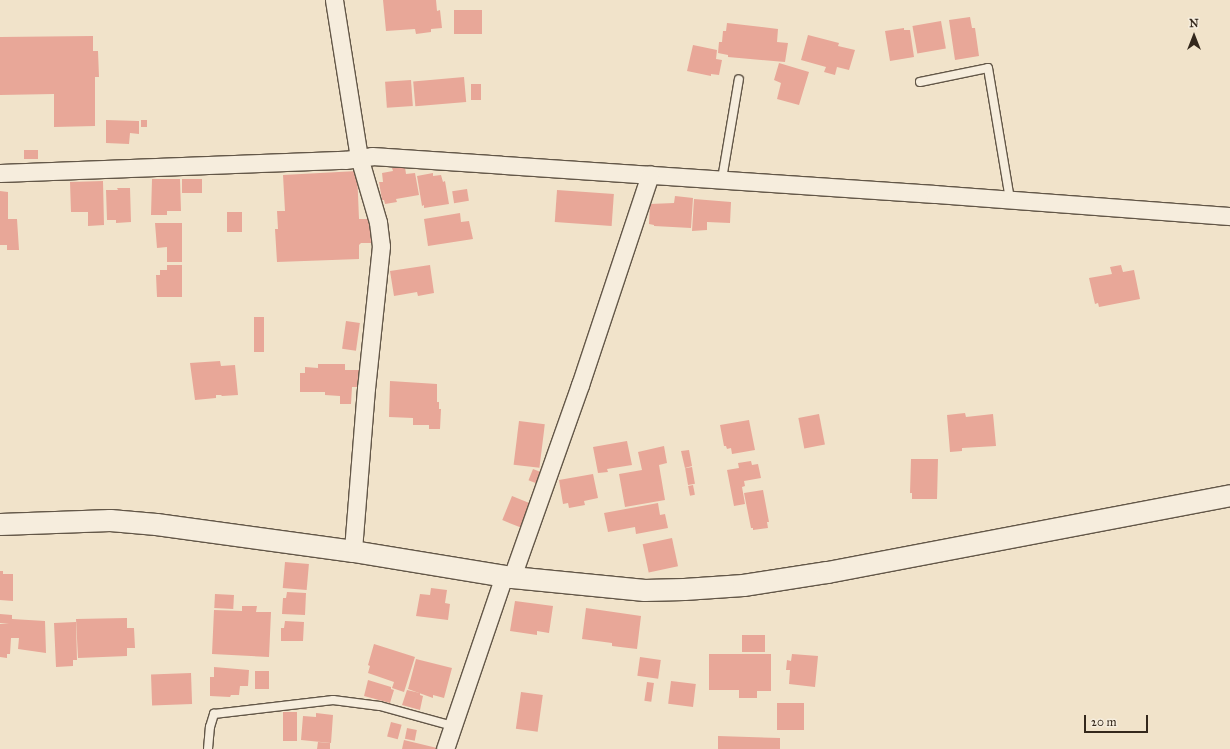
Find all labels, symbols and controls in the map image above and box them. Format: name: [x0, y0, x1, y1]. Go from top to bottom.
north arrow: [1174, 16, 1214, 56]
text: N: [1189, 17, 1199, 30]
scale bar: [1086, 707, 1150, 733]
text: 20 m: [1091, 715, 1117, 729]

